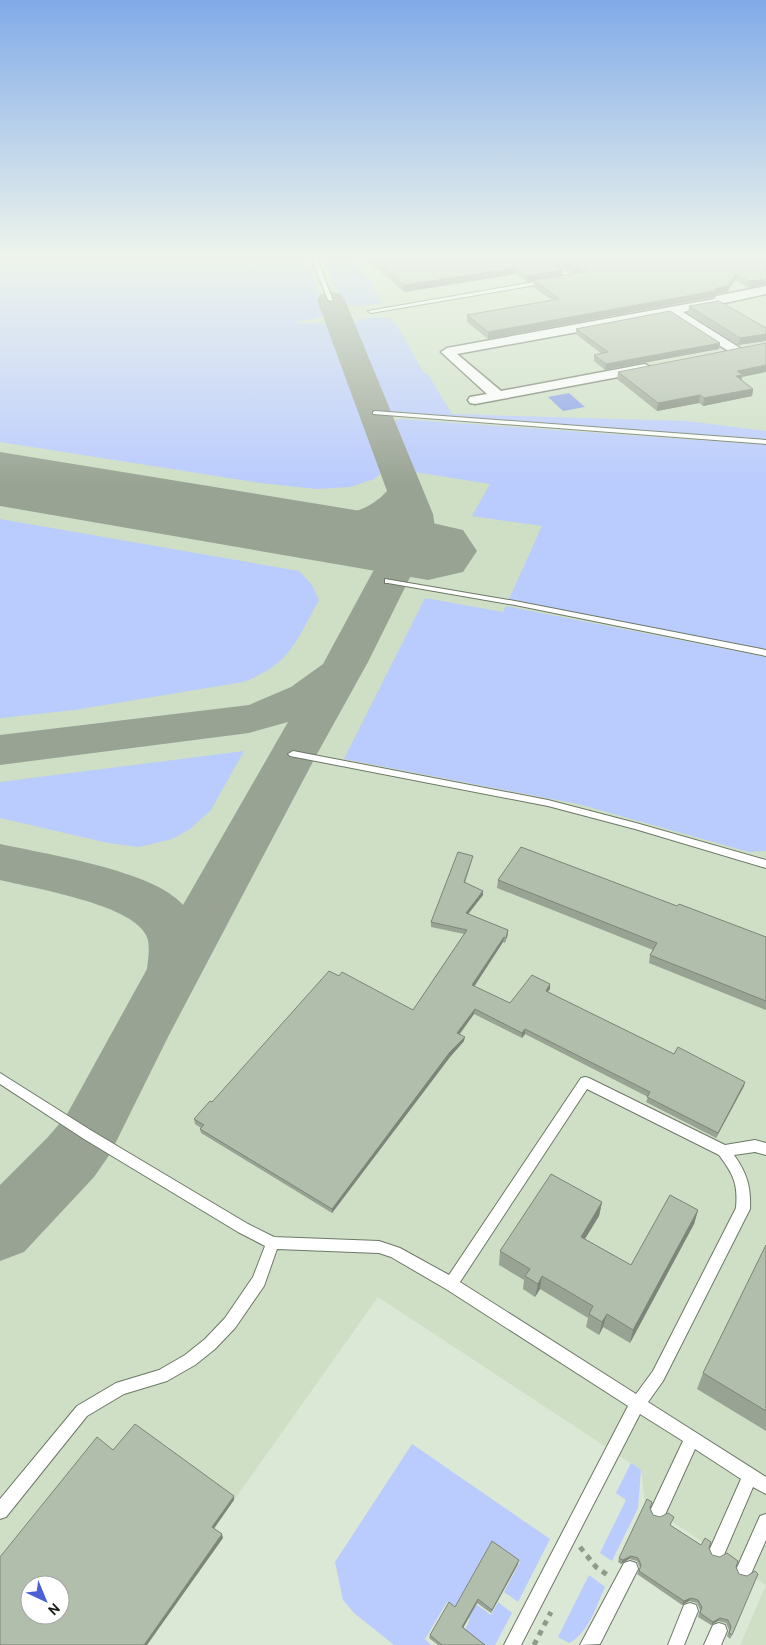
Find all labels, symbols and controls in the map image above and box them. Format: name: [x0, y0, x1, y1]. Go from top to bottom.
north arrow: [20, 1575, 70, 1625]
text: N: [43, 1599, 63, 1618]

